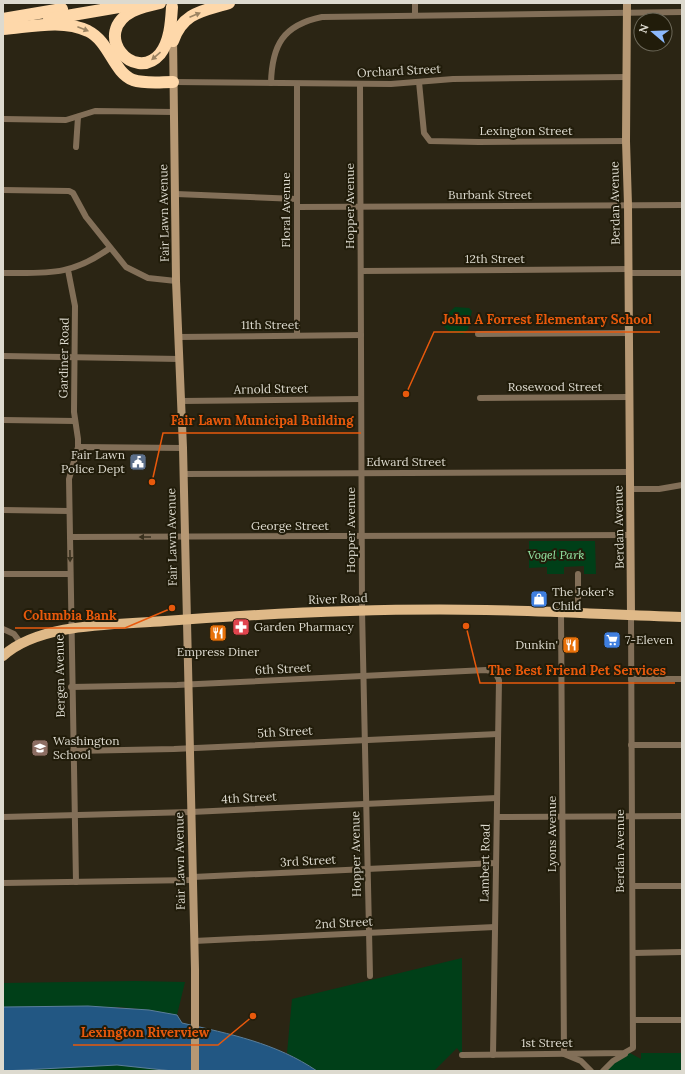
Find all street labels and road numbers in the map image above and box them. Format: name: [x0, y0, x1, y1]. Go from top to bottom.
street label: Orchard Street: [357, 61, 442, 80]
street label: Lexington Street: [479, 123, 573, 138]
street label: Berdan Avenue: [606, 161, 623, 245]
street label: Hopper Avenue: [342, 162, 357, 249]
street label: Fair Lawn Avenue: [155, 163, 172, 262]
street label: Floral Avenue: [278, 172, 293, 248]
street label: Burbank Street: [448, 187, 532, 202]
street label: 12th Street: [465, 251, 525, 266]
street label: Gardiner Road: [55, 317, 72, 399]
street label: 11th Street: [241, 317, 299, 332]
street label: Rosewood Street: [508, 379, 603, 394]
street label: Arnold Street: [233, 380, 309, 397]
street label: Edward Street: [366, 454, 446, 469]
street label: Berdan Avenue: [610, 485, 627, 569]
street label: Hopper Avenue: [343, 486, 358, 573]
street label: Fair Lawn Avenue: [163, 487, 180, 586]
street label: George Street: [251, 518, 329, 533]
street label: River Road: [308, 590, 368, 607]
street label: Bergen Avenue: [51, 634, 68, 718]
street label: 6th Street: [255, 660, 312, 677]
street label: 5th Street: [257, 723, 313, 740]
street label: 4th Street: [221, 789, 277, 806]
street label: Lyons Avenue: [544, 795, 559, 872]
street label: Berdan Avenue: [612, 809, 627, 893]
street label: Hopper Avenue: [347, 810, 364, 897]
street label: Fair Lawn Avenue: [171, 811, 188, 910]
street label: Lambert Road: [476, 824, 493, 902]
street label: 3rd Street: [280, 852, 337, 869]
street label: 2nd Street: [315, 913, 374, 932]
street label: 1st Street: [521, 1035, 573, 1050]

